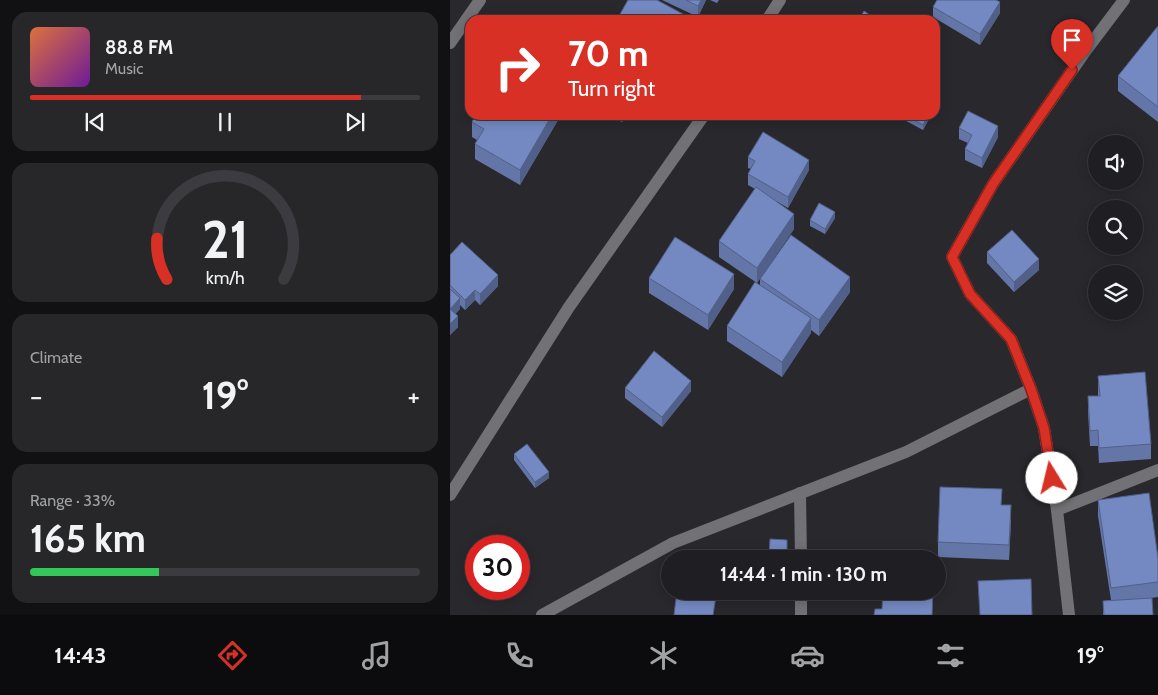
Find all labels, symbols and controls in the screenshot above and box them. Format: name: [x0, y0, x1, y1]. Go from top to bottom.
pin: [1051, 19, 1093, 70]
icon: arrive: [1058, 26, 1086, 54]
text: 70 m: [568, 32, 649, 75]
icon: right: [485, 35, 550, 100]
text: 88.8 FM: [105, 36, 173, 59]
text: Music: [105, 59, 143, 78]
text: Turn right: [568, 75, 655, 102]
icon: previous: [81, 108, 109, 136]
icon: pause: [211, 108, 239, 136]
icon: next: [341, 108, 369, 136]
map controls: [1088, 135, 1143, 320]
button: sound: [1088, 135, 1143, 190]
button: search: [1088, 200, 1143, 255]
text: 21: [202, 208, 248, 271]
button: layers: [1088, 265, 1143, 320]
text: km/h: [205, 267, 245, 288]
text: Climate: [30, 348, 82, 367]
text: 19°: [202, 372, 248, 419]
text: −: [30, 379, 42, 413]
text: +: [408, 379, 420, 413]
position arrow: [1025, 451, 1077, 503]
text: Range · 33%: [30, 491, 115, 510]
text: 165 km: [30, 515, 146, 562]
speed limit sign: 30: [465, 535, 530, 600]
text: 14:44 · 1 min · 130 m: [720, 563, 887, 586]
icon: directions: [215, 638, 250, 673]
icon: music: [359, 638, 394, 673]
icon: phone: [502, 638, 537, 673]
icon: climate: [646, 638, 681, 673]
icon: car: [790, 638, 825, 673]
icon: filters: [933, 638, 968, 673]
text: 14:43: [54, 642, 106, 669]
text: 19°: [1077, 642, 1104, 669]

